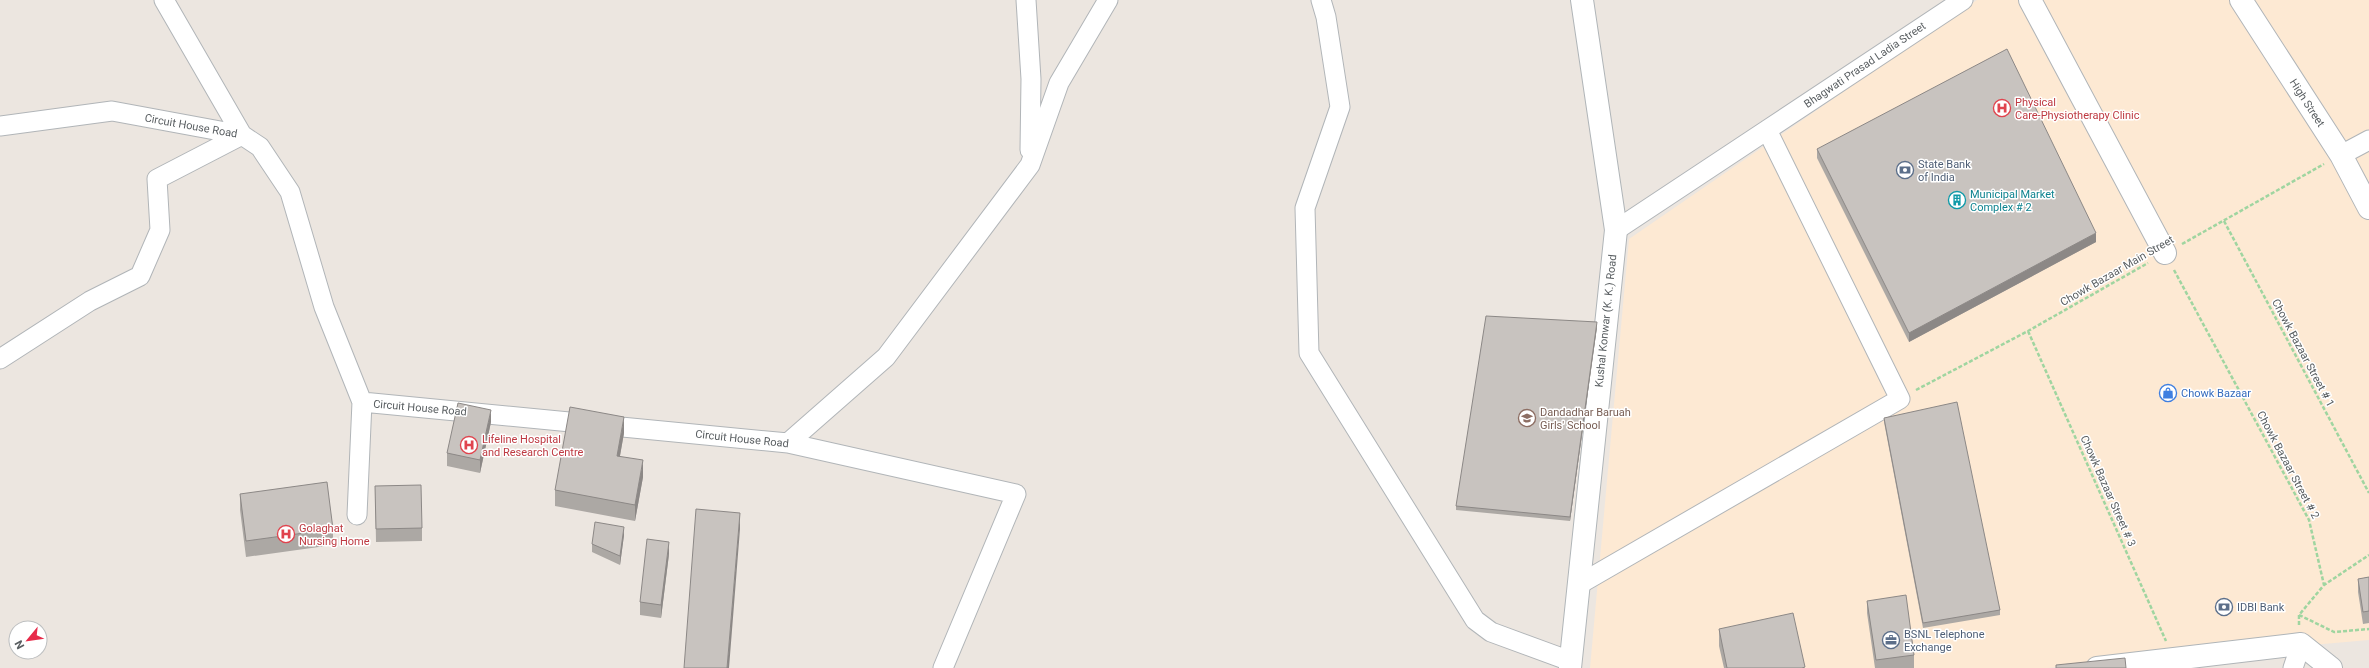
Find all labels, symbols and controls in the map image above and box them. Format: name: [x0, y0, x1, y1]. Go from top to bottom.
street label: Bhagwati Prasad Ladia Street: [1802, 19, 1929, 111]
street label: High Street: [2287, 77, 2328, 130]
place label: Physical Care-Physiotherapy Clinic: [2015, 96, 2140, 122]
hospital icon: Physical Care-Physiotherapy Clinic: [1992, 98, 2012, 118]
street label: Circuit House Road: [144, 111, 238, 141]
place label: State Bank of India: [1918, 158, 1971, 184]
bank icon: State Bank of India: [1895, 160, 1915, 180]
place label: Municipal Market Complex # 2: [1970, 188, 2055, 214]
building icon: Municipal Market Complex # 2: [1947, 190, 1967, 210]
street label: Chowk Bazaar Main Street: [2058, 233, 2176, 309]
street label: Kushal Konwar (K. K.) Road: [1593, 254, 1619, 388]
street label: Chowk Bazaar Street # 1: [2269, 297, 2337, 409]
shop icon: Chowk Bazaar: [2158, 383, 2178, 403]
place label: Chowk Bazaar: [2181, 387, 2251, 400]
street label: Circuit House Road: [373, 397, 467, 419]
place label: Dandadhar Baruah Girls' School: [1540, 406, 1631, 432]
school or university icon: Dandadhar Baruah Girls' School: [1517, 408, 1537, 428]
street label: Chowk Bazaar Street # 2: [2254, 409, 2322, 521]
street label: Circuit House Road: [695, 428, 789, 450]
place label: Lifeline Hospital and Research Centre: [482, 433, 584, 459]
street label: Chowk Bazaar Street # 3: [2078, 433, 2138, 549]
hospital icon: Lifeline Hospital and Research Centre: [459, 435, 479, 455]
place label: Golaghat Nursing Home: [299, 522, 370, 548]
hospital icon: Golaghat Nursing Home: [276, 524, 296, 544]
bank icon: IDBI Bank: [2214, 597, 2234, 617]
place label: IDBI Bank: [2237, 601, 2285, 614]
north arrow: [8, 620, 48, 660]
place label: BSNL Telephone Exchange: [1904, 628, 1985, 654]
office icon: BSNL Telephone Exchange: [1881, 630, 1901, 650]
text: N: [12, 638, 27, 651]

